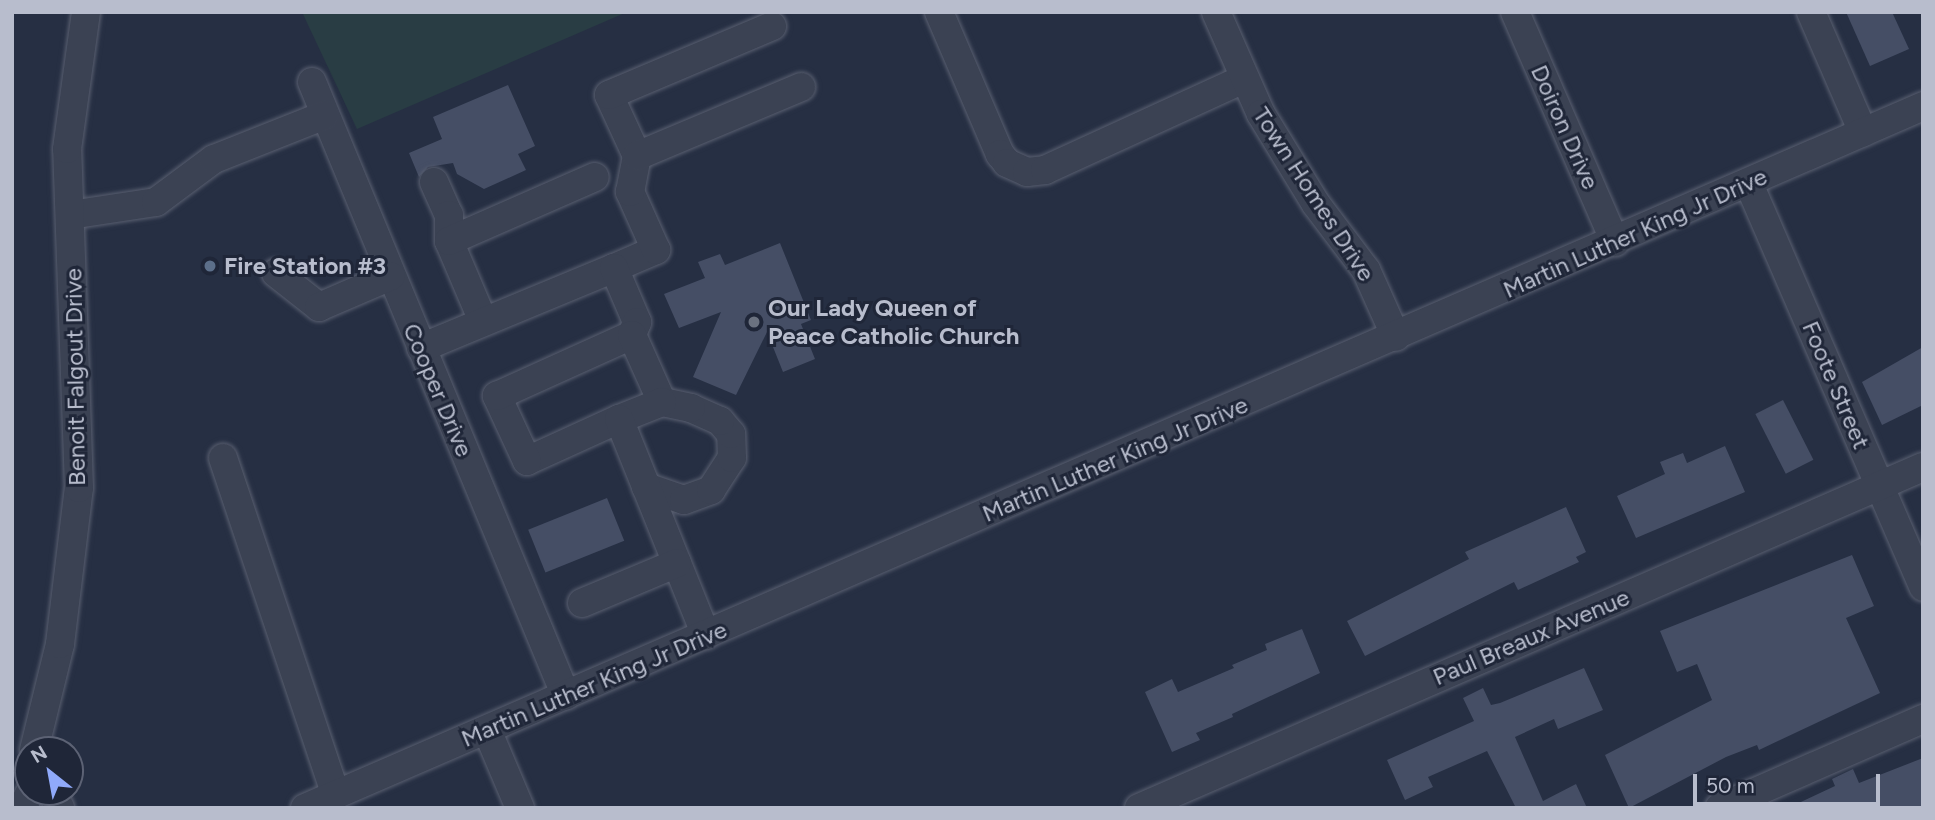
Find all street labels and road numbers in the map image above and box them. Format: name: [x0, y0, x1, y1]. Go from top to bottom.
street label: Doiron Drive: [1525, 60, 1605, 194]
street label: Town Homes Drive: [1247, 102, 1381, 286]
street label: Martin Luther King Jr Drive: [1499, 162, 1771, 304]
street label: Benoit Falgout Drive: [59, 268, 91, 486]
street label: Foote Street: [1796, 317, 1876, 453]
street label: Cooper Drive: [397, 319, 479, 461]
street label: Martin Luther King Jr Drive: [978, 390, 1252, 528]
street label: Paul Breaux Avenue: [1428, 583, 1634, 691]
street label: Martin Luther King Jr Drive: [457, 615, 731, 753]

